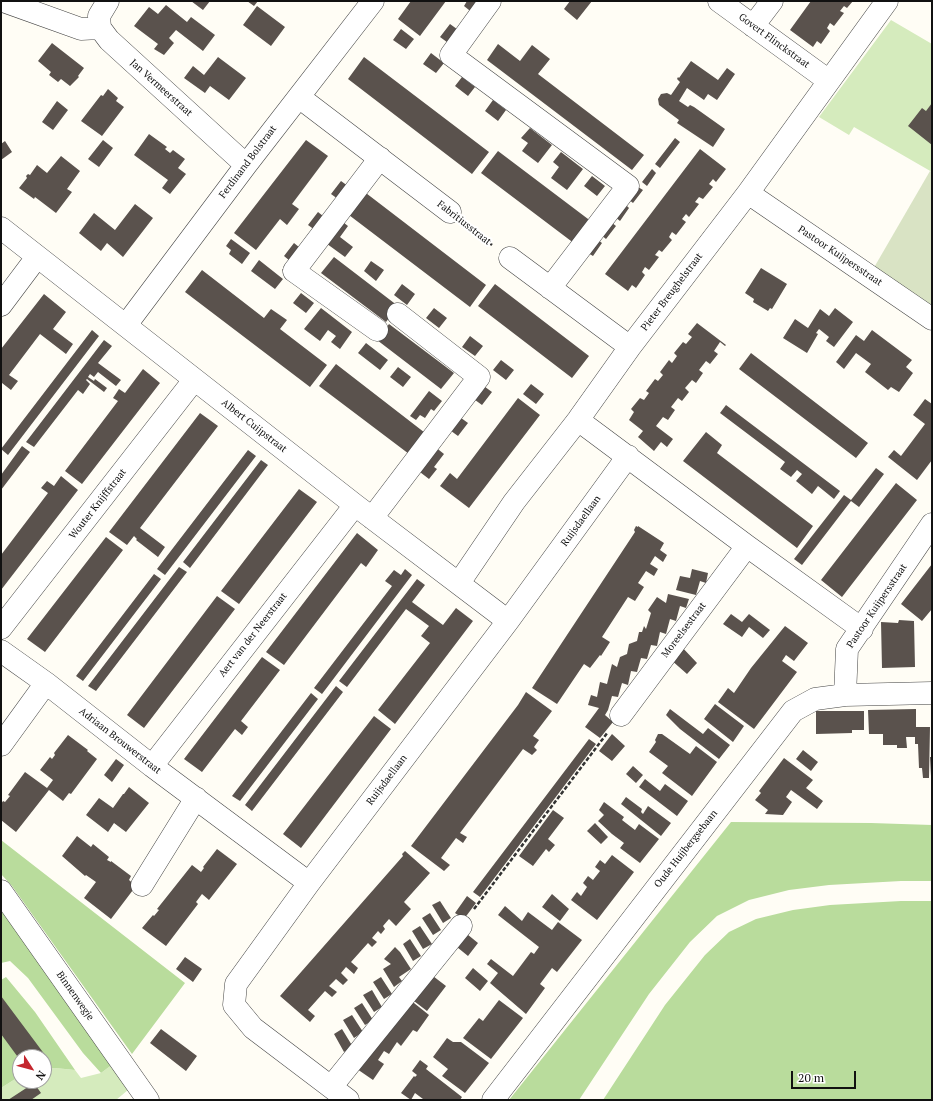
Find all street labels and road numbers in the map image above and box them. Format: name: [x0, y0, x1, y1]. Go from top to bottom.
street label: Govert Flinckstraat: [736, 11, 812, 71]
street label: Jan Vermeerstraat: [127, 57, 195, 119]
street label: Ferdinand Bolstraat: [217, 123, 279, 201]
street label: Fabritiusstraat: [435, 198, 493, 248]
street label: Pastoor Kuijpersstraat: [796, 223, 884, 289]
street label: Pieter Breughelstraat: [639, 251, 705, 333]
street label: Albert Cuijpstraat: [219, 397, 289, 455]
street label: Wouter Knijffstraat: [67, 467, 129, 541]
street label: Ruijsdaellaan: [559, 493, 603, 549]
street label: Pastoor Kuijpersstraat: [844, 562, 910, 650]
street label: Aert van der Neerstraat: [216, 590, 290, 680]
street label: Moreelsestraat: [659, 600, 709, 660]
street label: Adriaan Brouwerstraat: [77, 705, 163, 777]
street label: Ruijsdaellaan: [364, 752, 410, 808]
street label: Oude Huijbergsebaan: [652, 808, 720, 890]
street label: Binnenwegje: [54, 969, 96, 1023]

